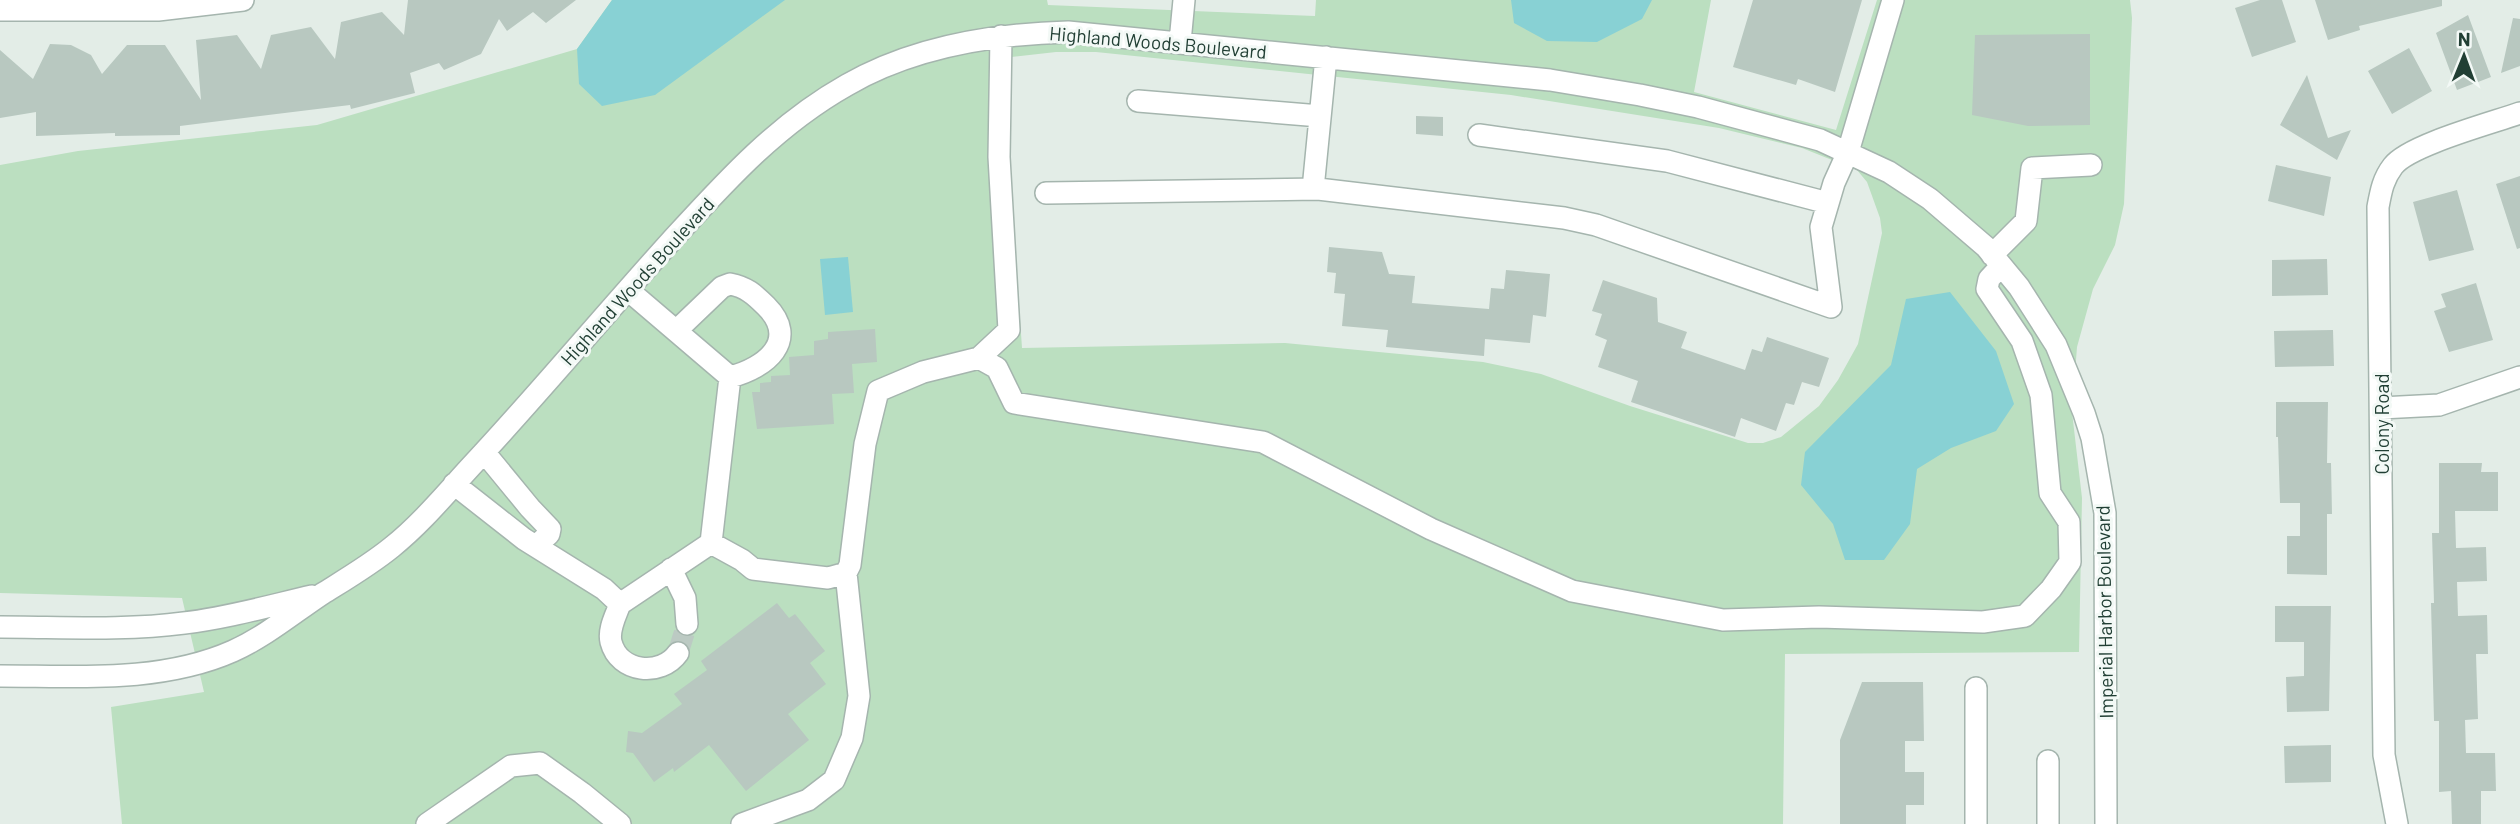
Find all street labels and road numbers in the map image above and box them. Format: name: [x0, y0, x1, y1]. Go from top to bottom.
street label: Highland Woods Boulevard: [1048, 21, 1268, 63]
street label: Highland Woods Boulevard: [555, 192, 719, 370]
street label: Colony Road: [2370, 373, 2393, 475]
street label: Imperial Harbor Boulevard: [2091, 505, 2117, 719]

